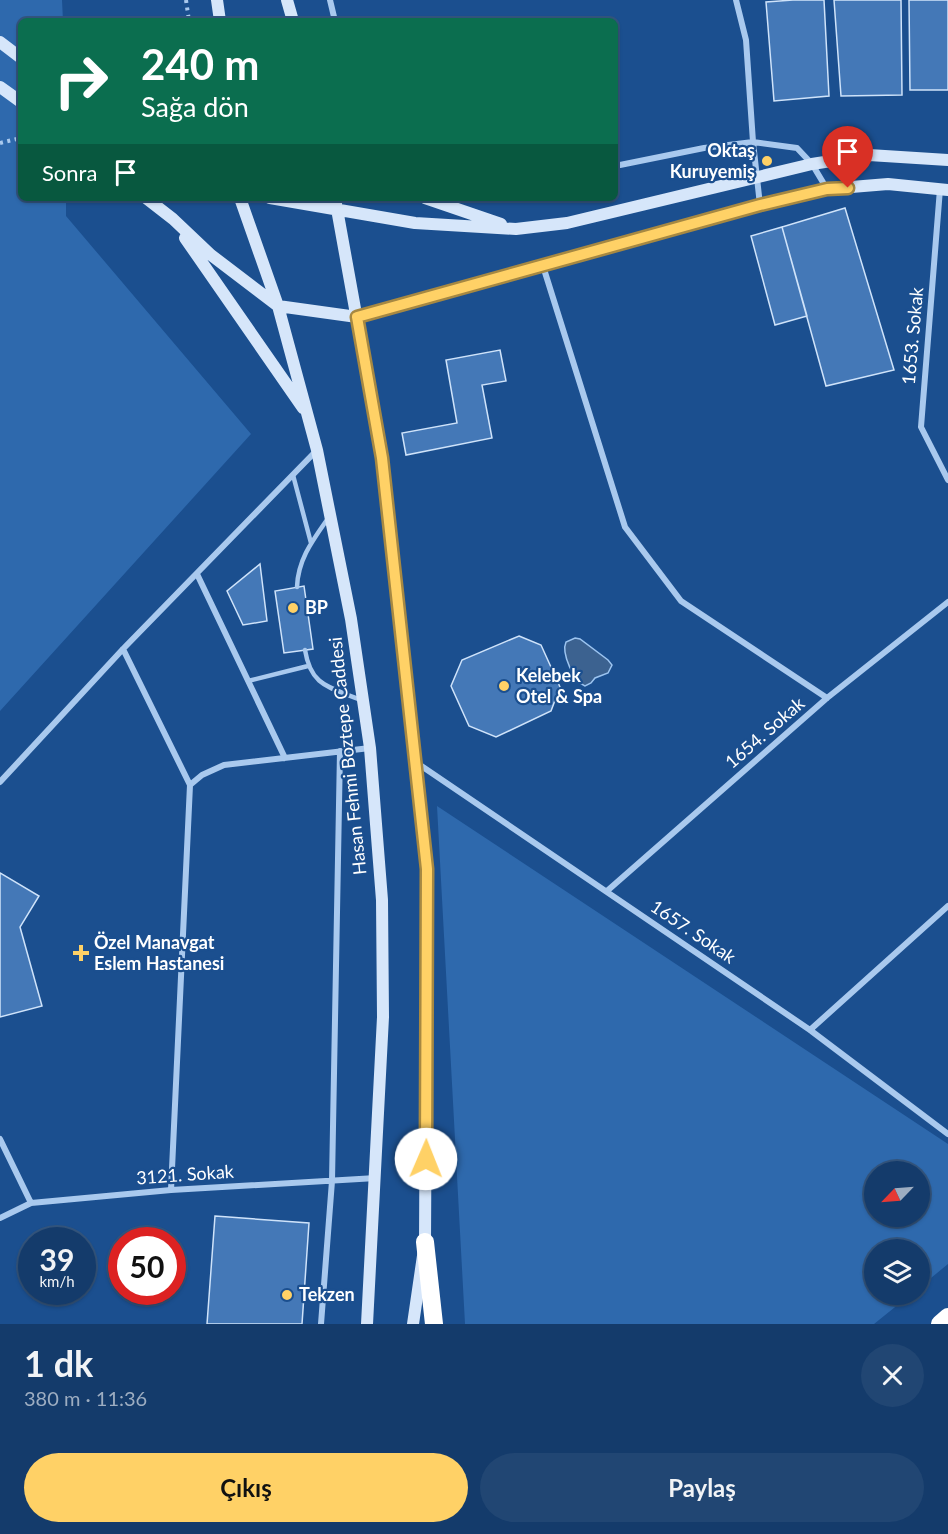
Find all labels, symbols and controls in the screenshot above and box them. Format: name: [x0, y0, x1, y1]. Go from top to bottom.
text: 240 m: [141, 39, 259, 89]
icon: right: [42, 42, 120, 120]
text: Sağa dön: [141, 90, 249, 123]
pin: [822, 126, 873, 188]
icon: arrive: [831, 135, 864, 168]
place label: Oktaş Kuruyemiş: [670, 139, 755, 182]
marker: Oktaş Kuruyemiş: [760, 154, 774, 168]
icon: arrive: [109, 156, 142, 189]
text: Sonra: [42, 159, 97, 186]
street label: 1653. Sokak: [897, 285, 927, 386]
place label: BP: [305, 596, 328, 618]
marker: BP: [286, 601, 300, 615]
street label: Hasan Fehmi Boztepe Caddesi: [324, 636, 370, 876]
place label: Kelebek Otel & Spa: [516, 664, 602, 707]
marker: Kelebek Otel & Spa: [497, 679, 511, 693]
street label: 1654. Sokak: [720, 691, 809, 773]
street label: 1657. Sokak: [647, 895, 741, 968]
place label: Özel Manavgat Eslem Hastanesi: [94, 931, 224, 974]
marker: Özel Manavgat Eslem Hastanesi: [72, 944, 90, 962]
position arrow: [394, 1127, 458, 1191]
street label: 3121. Sokak: [135, 1160, 235, 1188]
north arrow: [864, 1161, 930, 1227]
map controls: [864, 1161, 930, 1305]
speed limit sign: 50: [108, 1227, 186, 1305]
button: layers: [864, 1239, 930, 1305]
text: 39: [40, 1241, 74, 1277]
text: km/h: [39, 1272, 75, 1290]
place label: Tekzen: [299, 1283, 355, 1305]
marker: Tekzen: [280, 1288, 294, 1302]
text: 1 dk: [24, 1341, 93, 1385]
button: close: [861, 1344, 924, 1407]
text: 380 m · 11:36: [24, 1386, 147, 1410]
button: Çıkış: [24, 1453, 468, 1522]
button: Paylaş: [480, 1453, 924, 1522]

